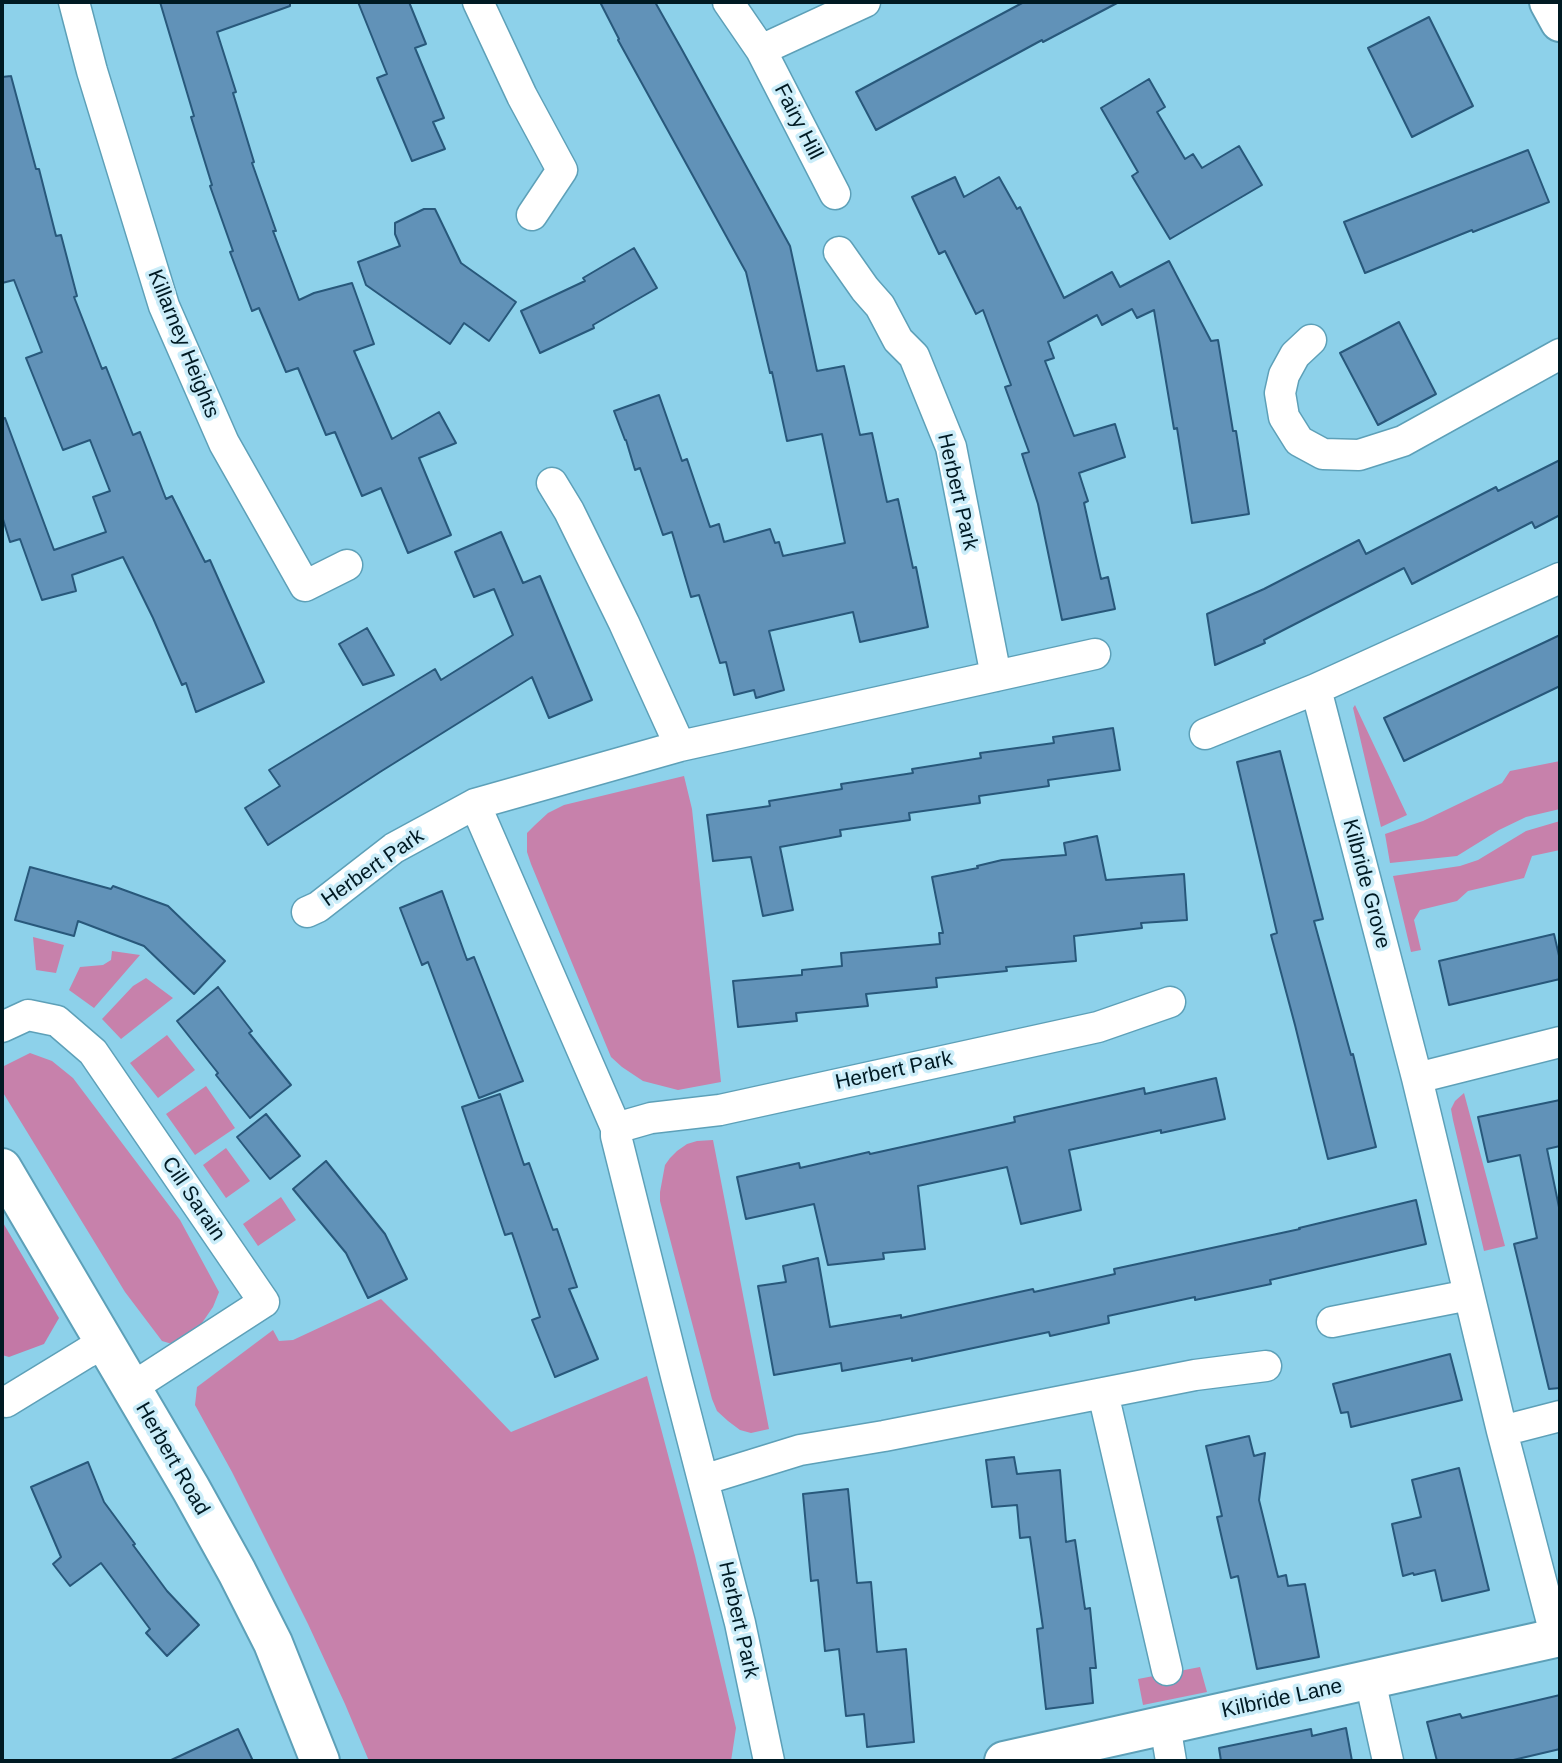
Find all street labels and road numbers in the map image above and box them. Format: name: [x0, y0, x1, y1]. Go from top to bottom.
street label: Fairy Hill: [768, 80, 828, 164]
street label: Killarney Heights: [142, 266, 224, 422]
street label: Herbert Park: [931, 431, 983, 553]
street label: Kilbride Grove: [1337, 816, 1395, 952]
street label: Herbert Park: [317, 824, 429, 912]
street label: Herbert Park: [833, 1046, 955, 1096]
street label: Cill Sarain: [156, 1152, 230, 1246]
street label: Herbert Road: [130, 1398, 214, 1520]
street label: Herbert Park: [712, 1559, 764, 1681]
street label: Kilbride Lane: [1219, 1674, 1345, 1724]

